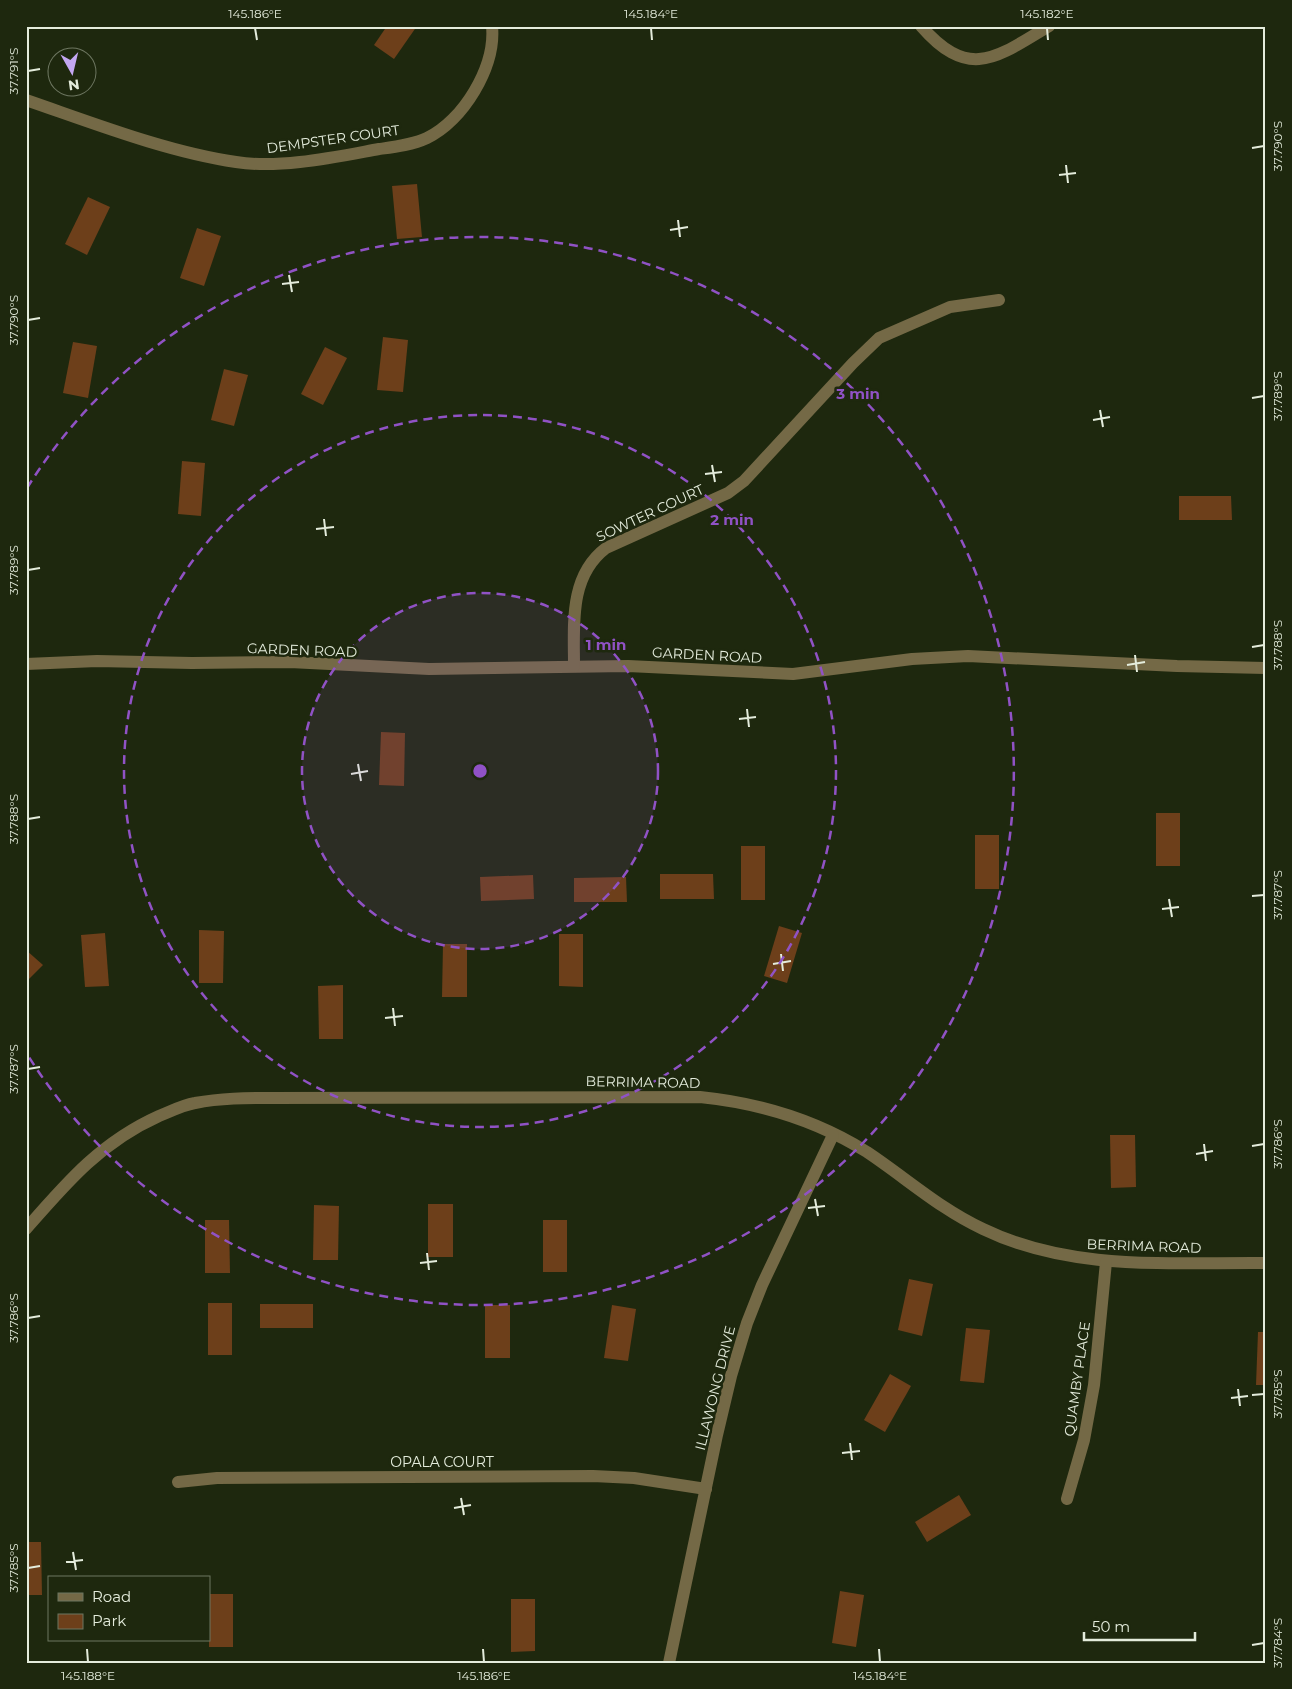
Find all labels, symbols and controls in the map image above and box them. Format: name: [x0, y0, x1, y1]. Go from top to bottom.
text: 145.186°E: [228, 6, 282, 21]
text: 145.184°E: [624, 6, 678, 21]
text: 145.182°E: [1020, 6, 1074, 21]
text: 37.791°S: [6, 48, 21, 94]
north arrow: [48, 48, 98, 98]
text: N: [67, 75, 81, 95]
street label: DEMPSTER COURT: [265, 121, 401, 157]
text: 37.790°S: [1270, 121, 1285, 171]
text: 37.790°S: [6, 295, 21, 345]
text: 37.789°S: [1270, 371, 1285, 421]
text: 3 min: [835, 384, 880, 403]
street label: SOWTER COURT: [593, 480, 707, 546]
text: 2 min: [710, 510, 754, 529]
text: 37.789°S: [6, 545, 21, 595]
text: 37.788°S: [1270, 620, 1285, 670]
text: 1 min: [586, 635, 626, 654]
street label: GARDEN ROAD: [247, 639, 357, 661]
street label: GARDEN ROAD: [651, 643, 763, 667]
centre of rings: [471, 762, 489, 780]
text: 37.788°S: [6, 794, 21, 844]
text: 37.787°S: [1270, 870, 1285, 920]
text: 37.787°S: [6, 1044, 21, 1094]
street label: BERRIMA ROAD: [585, 1072, 701, 1092]
text: 37.786°S: [1270, 1119, 1285, 1169]
street label: BERRIMA ROAD: [1086, 1235, 1202, 1257]
text: 37.786°S: [6, 1293, 21, 1343]
street label: QUAMBY PLACE: [1060, 1320, 1094, 1438]
street label: ILLAWONG DRIVE: [691, 1324, 739, 1452]
text: 37.785°S: [1270, 1369, 1285, 1419]
street label: OPALA COURT: [390, 1453, 494, 1471]
text: 37.785°S: [6, 1543, 21, 1593]
legend: [48, 1576, 210, 1642]
text: Road: [92, 1587, 131, 1606]
scale bar: [1084, 1609, 1196, 1641]
text: Park: [92, 1611, 126, 1630]
text: 50 m: [1092, 1617, 1130, 1636]
text: 37.784°S: [1270, 1618, 1285, 1668]
text: 145.188°E: [61, 1668, 115, 1683]
text: 145.186°E: [457, 1668, 511, 1683]
text: 145.184°E: [853, 1668, 907, 1683]

